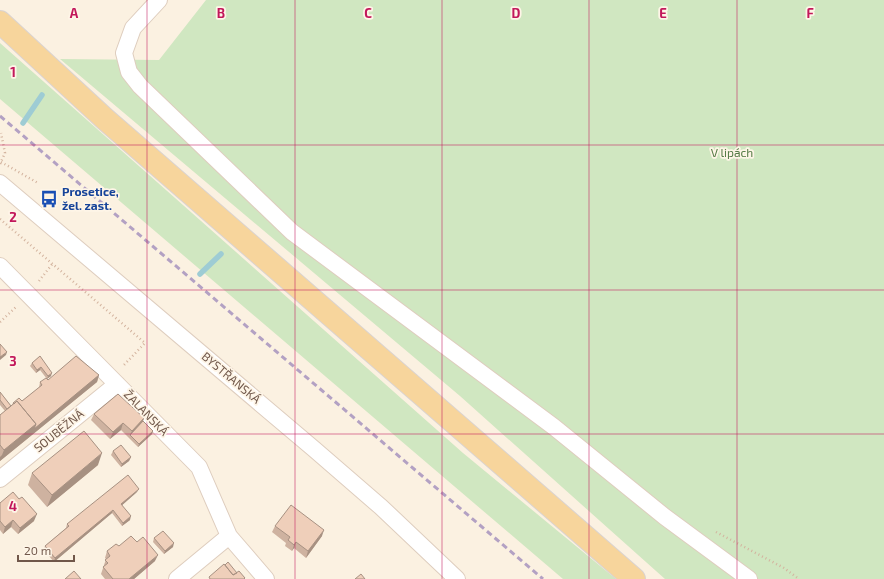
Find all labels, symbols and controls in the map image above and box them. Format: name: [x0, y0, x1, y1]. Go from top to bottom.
text: A: [70, 5, 79, 21]
text: B: [217, 5, 225, 21]
text: C: [364, 5, 372, 21]
text: D: [512, 5, 521, 21]
text: E: [659, 5, 667, 21]
text: F: [806, 5, 814, 21]
text: 1: [10, 64, 16, 80]
park label: V lipách: [711, 145, 753, 159]
place label: Prosetice, žel. zast.: [62, 184, 119, 212]
bus stop icon: Prosetice, žel. zast.: [39, 189, 59, 209]
text: 2: [9, 209, 17, 225]
street label: BYSTŘANSKÁ: [199, 349, 264, 406]
text: 3: [9, 353, 17, 369]
street label: ŽALANSKÁ: [122, 387, 172, 438]
street label: SOUBĚŽNÁ: [31, 406, 86, 454]
text: 4: [9, 498, 17, 514]
scale bar: [18, 537, 74, 563]
text: 20 m: [24, 543, 51, 557]

